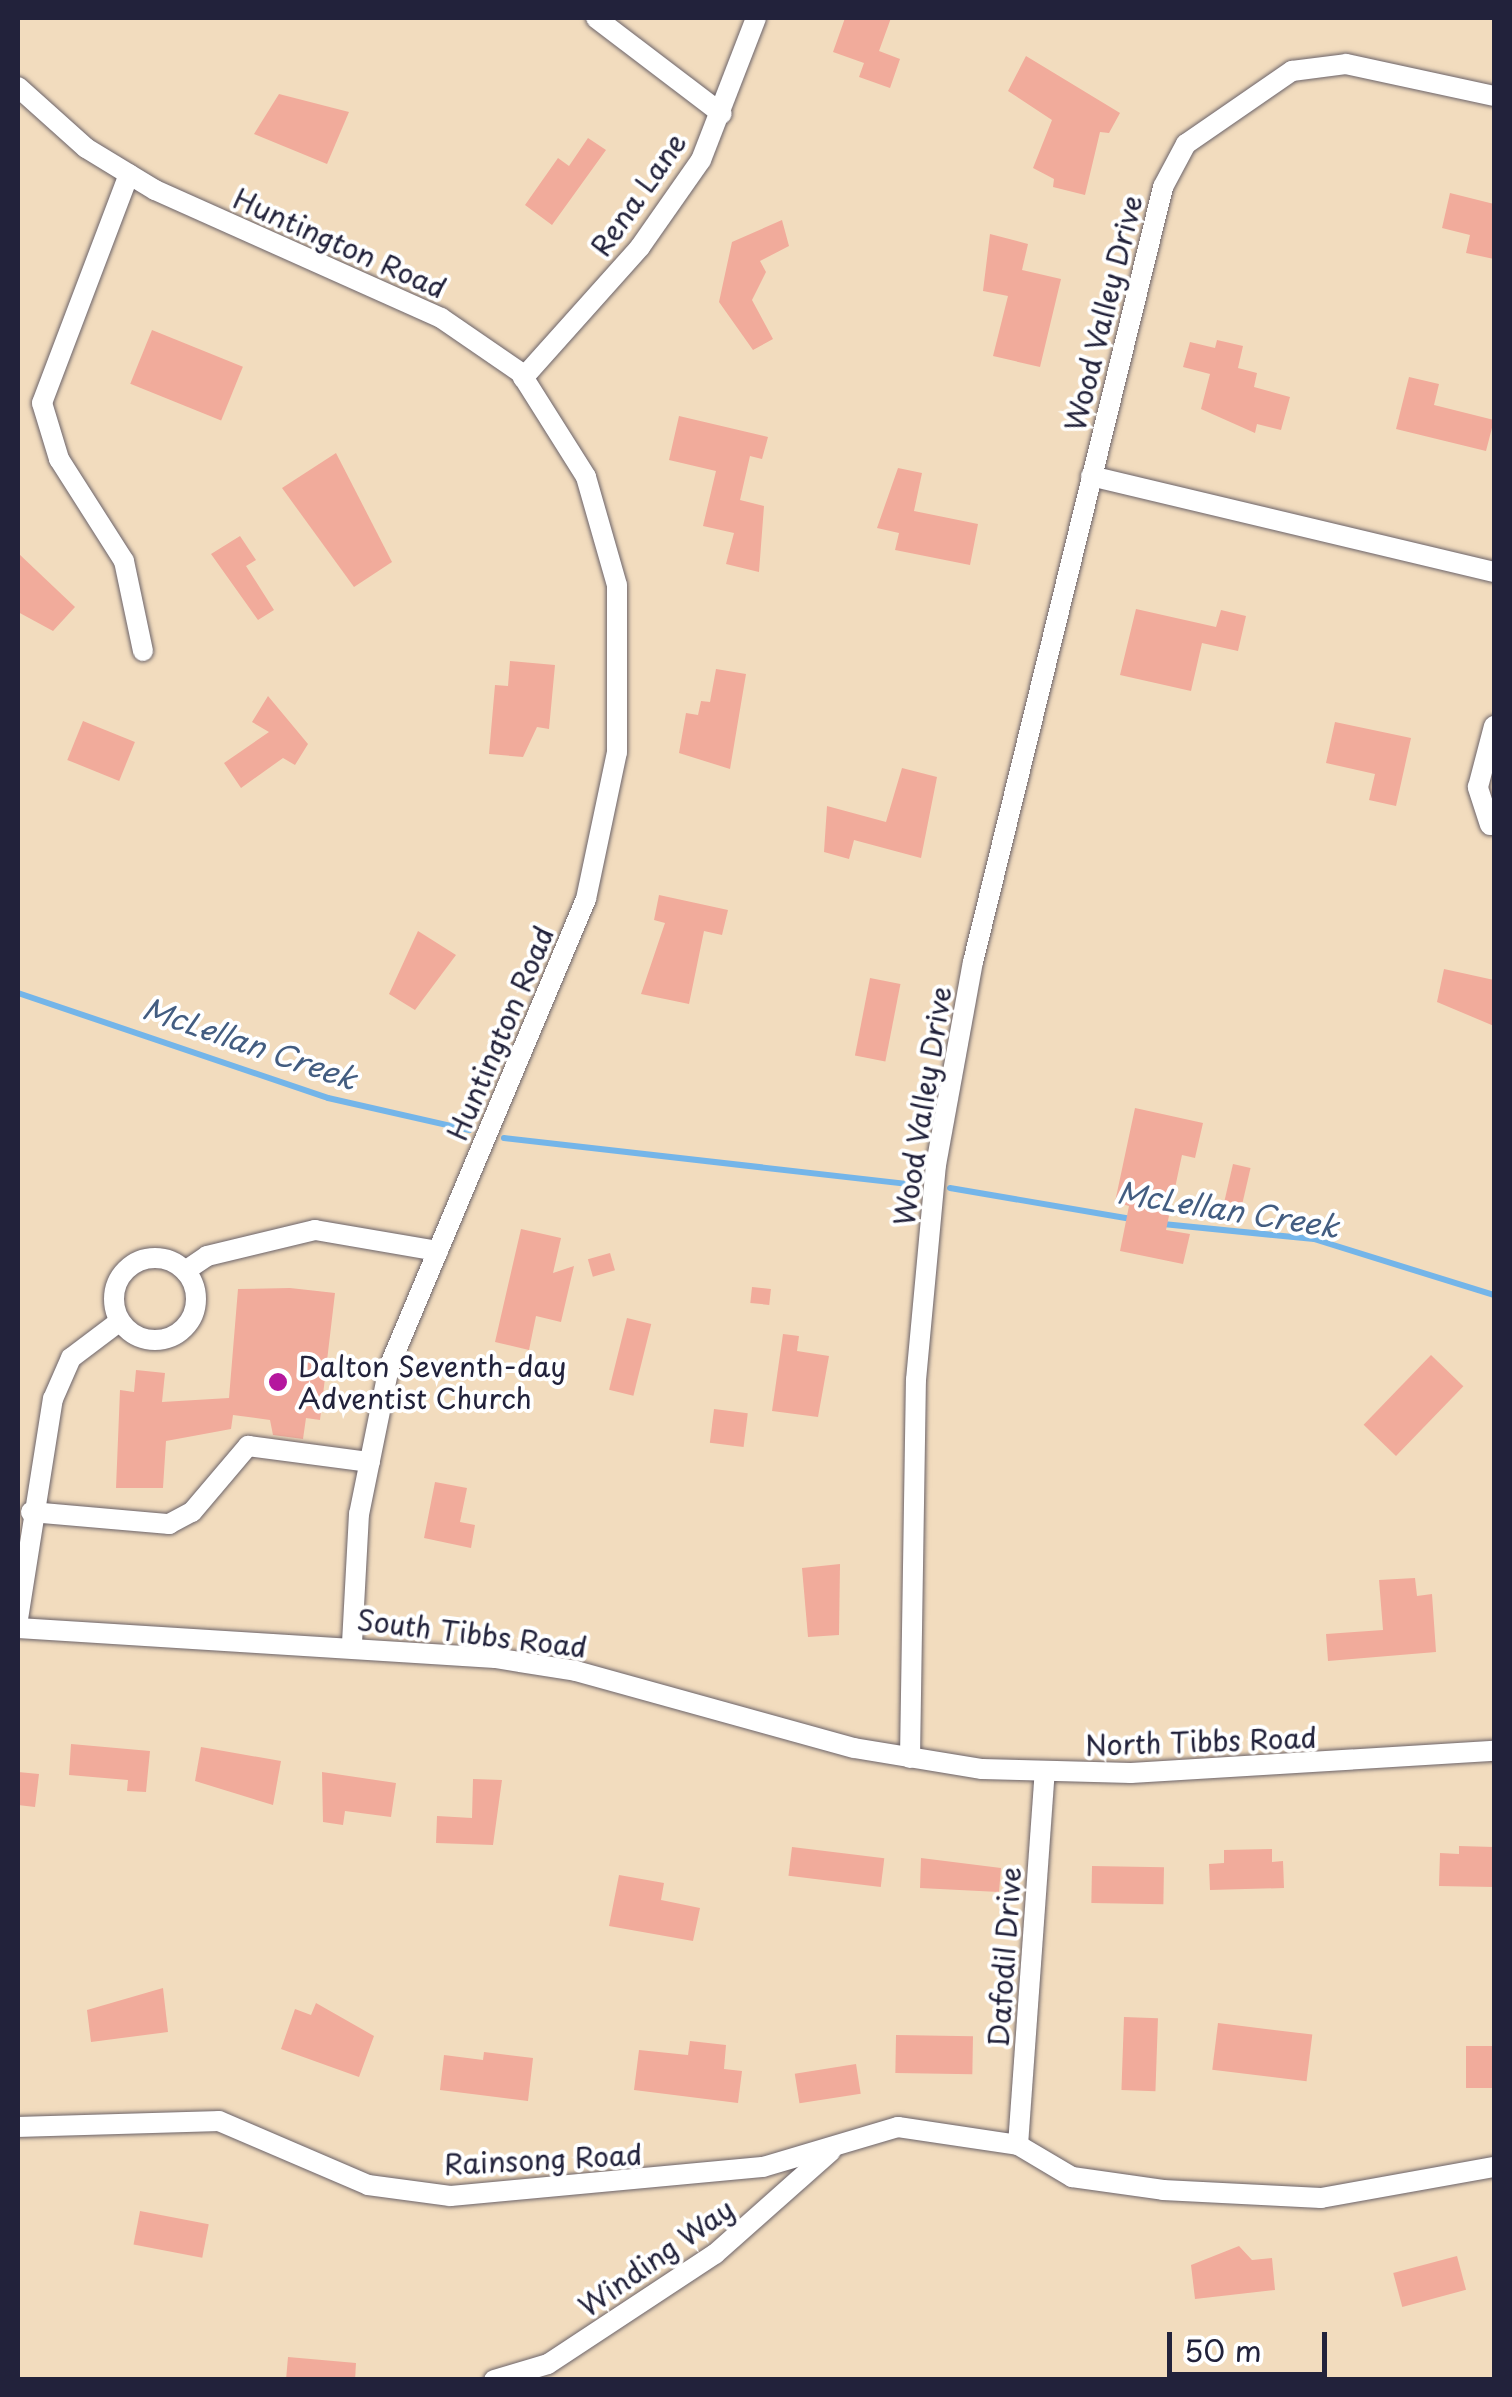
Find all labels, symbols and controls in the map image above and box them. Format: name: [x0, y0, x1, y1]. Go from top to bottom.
street label: Rena Lane: [584, 126, 692, 262]
street label: Huntington Road: [229, 181, 451, 305]
street label: Wood Valley Drive: [1057, 190, 1149, 436]
street label: Huntington Road: [440, 921, 560, 1145]
street label: Wood Valley Drive: [886, 982, 958, 1230]
water label: McLellan Creek: [138, 989, 362, 1097]
water label: McLellan Creek: [1114, 1174, 1342, 1244]
place label: Dalton Seventh-day Adventist Church: [298, 1349, 568, 1415]
marker: Dalton Seventh-day Adventist Church: [267, 1371, 289, 1393]
street label: South Tibbs Road: [354, 1602, 590, 1664]
street label: North Tibbs Road: [1083, 1720, 1319, 1762]
street label: Dafodil Drive: [981, 1866, 1027, 2048]
street label: Rainsong Road: [443, 2137, 643, 2181]
street label: Winding Way: [572, 2191, 740, 2323]
scale bar: [1172, 2312, 1332, 2374]
text: 50 m: [1184, 2327, 1262, 2372]

